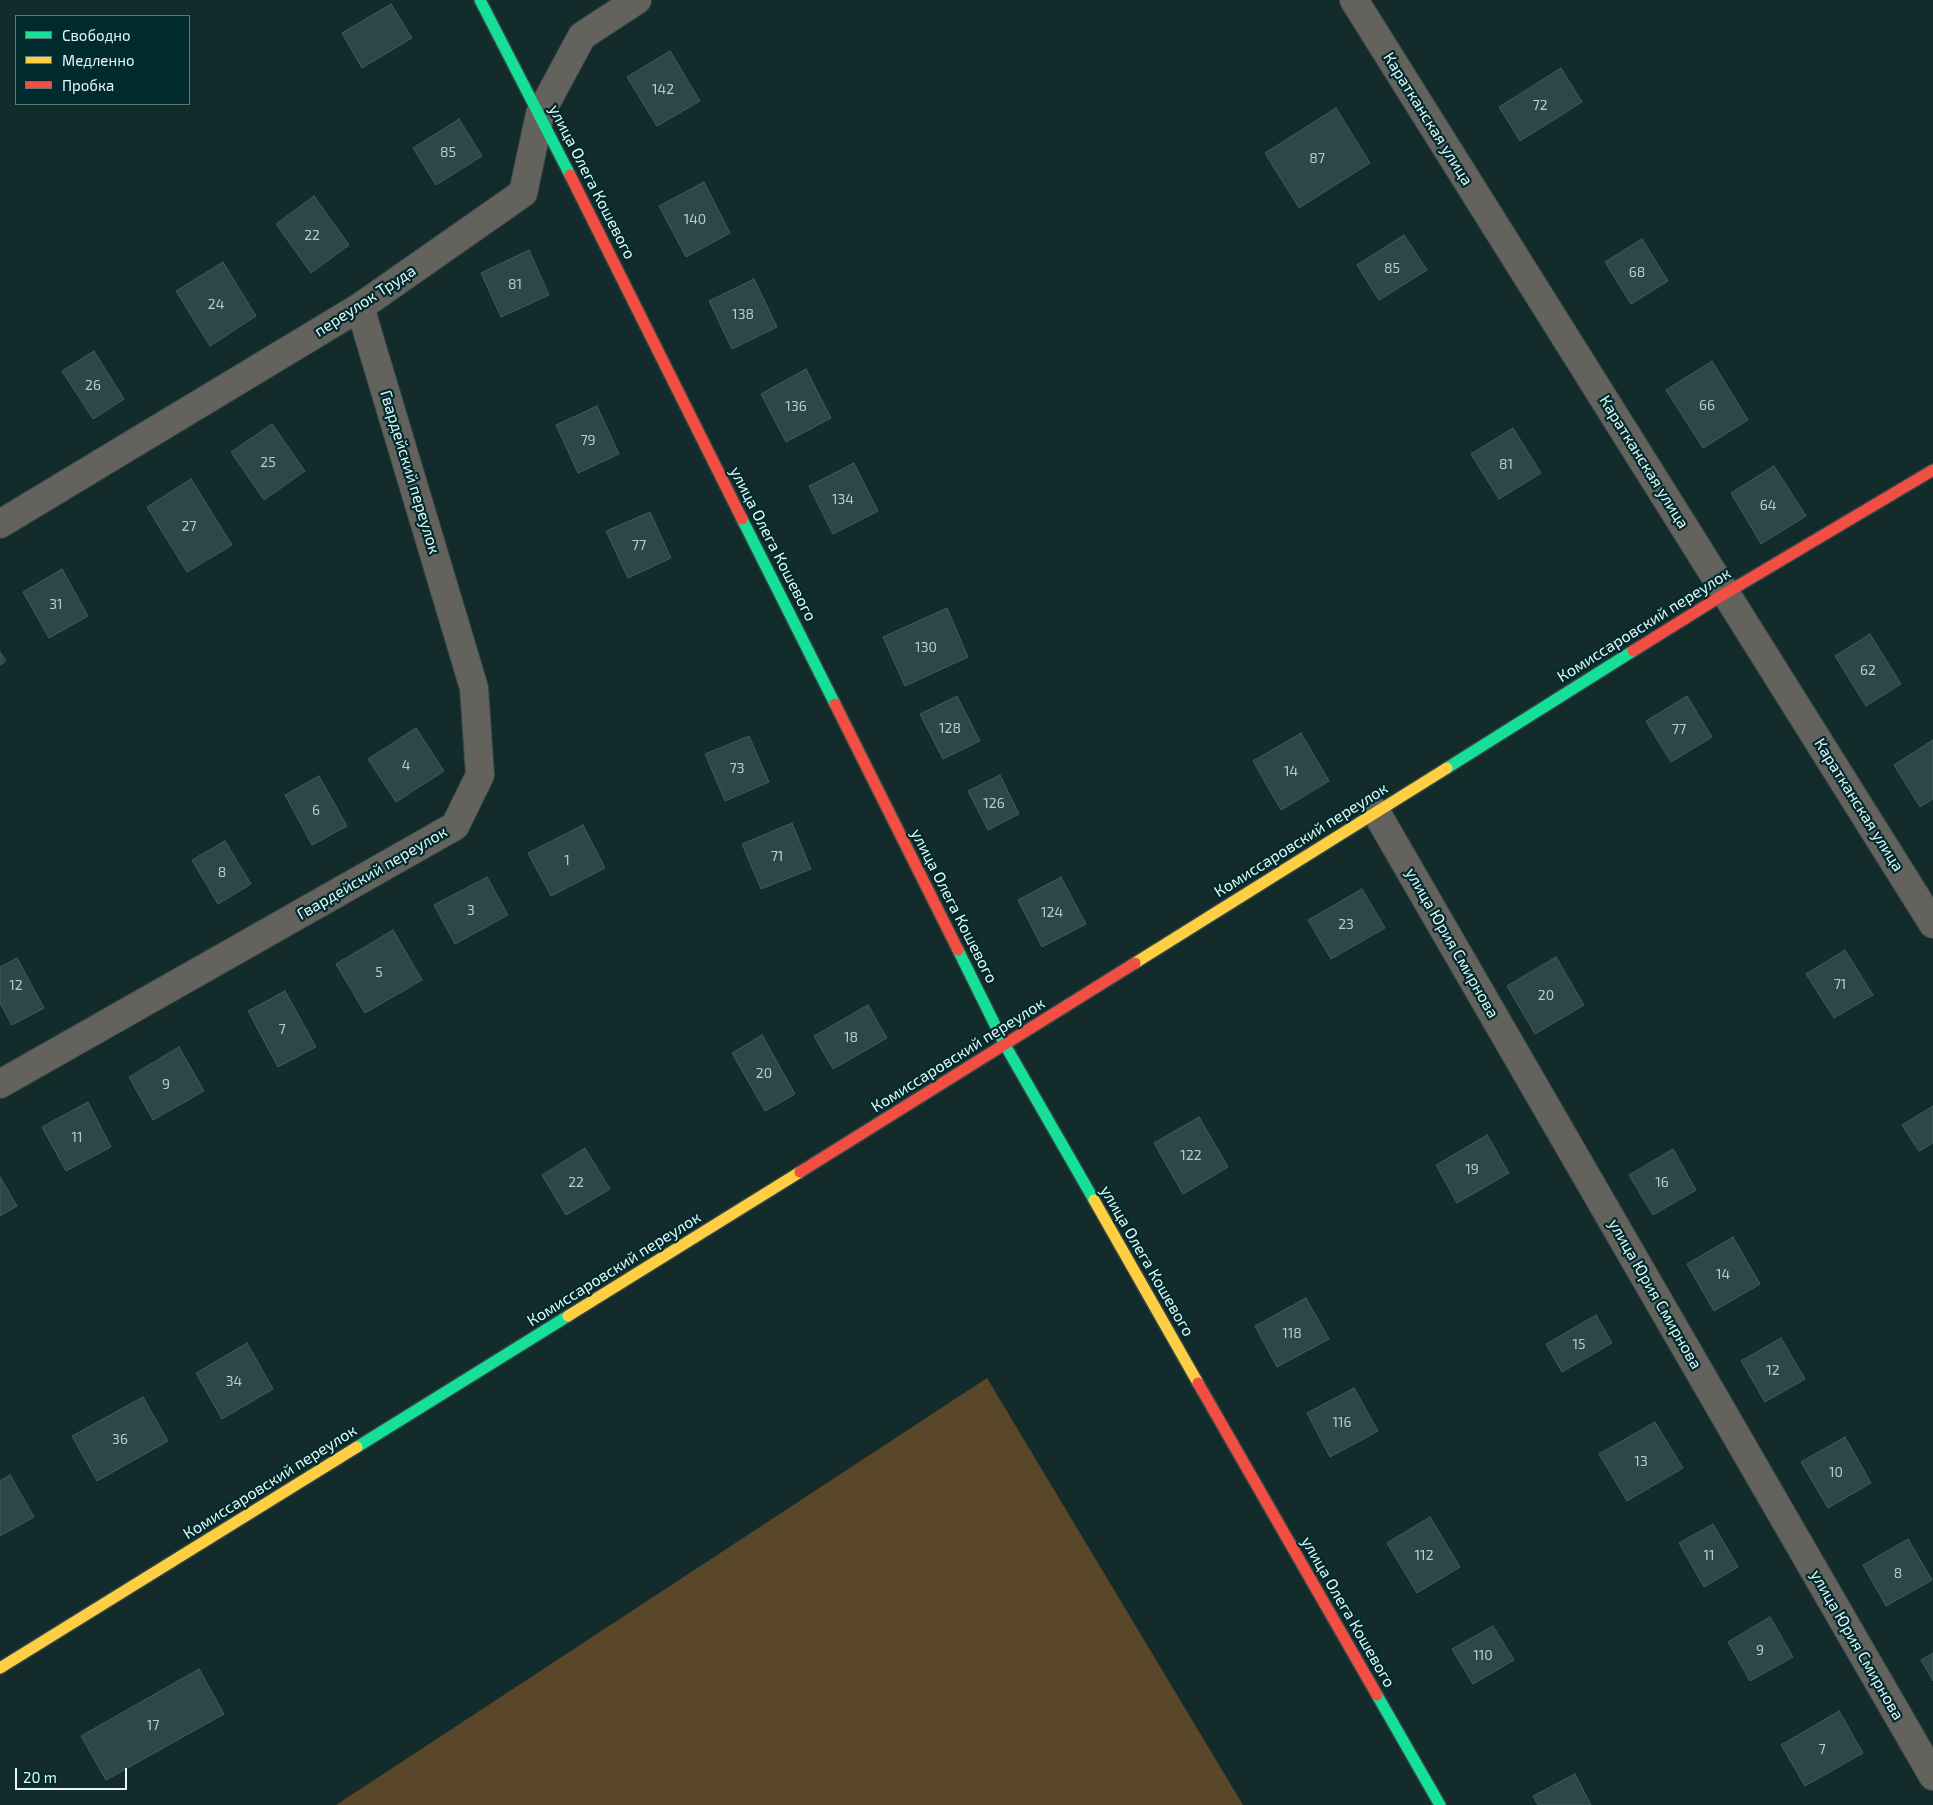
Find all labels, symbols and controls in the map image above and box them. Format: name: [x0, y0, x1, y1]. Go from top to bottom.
legend: [15, 15, 190, 105]
text: Свободно: [62, 26, 131, 44]
street label: Каратканская улица: [1379, 49, 1477, 189]
text: Медленно: [62, 51, 135, 69]
text: Пробка: [62, 76, 114, 94]
house number: 142: [652, 81, 674, 97]
house number: 72: [1532, 97, 1548, 113]
street label: улица Олега Кошевого: [545, 102, 639, 262]
house number: 85: [440, 144, 456, 160]
house number: 87: [1309, 150, 1325, 166]
house number: 140: [684, 211, 706, 227]
house number: 22: [304, 227, 320, 243]
house number: 85: [1384, 260, 1400, 276]
street label: переулок Труда: [311, 261, 419, 341]
house number: 68: [1629, 264, 1645, 280]
house number: 81: [508, 276, 522, 292]
house number: 24: [208, 296, 224, 312]
house number: 138: [732, 306, 754, 322]
house number: 26: [85, 377, 101, 393]
street label: Гвардейский переулок: [376, 388, 444, 556]
street label: Каратканская улица: [1595, 392, 1693, 532]
house number: 66: [1699, 397, 1715, 413]
house number: 136: [785, 398, 807, 414]
house number: 79: [580, 432, 596, 448]
house number: 25: [260, 454, 276, 470]
house number: 81: [1499, 456, 1513, 472]
street label: улица Олега Кошевого: [726, 464, 820, 624]
house number: 134: [832, 491, 854, 507]
house number: 64: [1760, 497, 1776, 513]
house number: 27: [181, 518, 197, 534]
house number: 77: [632, 537, 646, 553]
street label: Комиссаровский переулок: [1554, 564, 1734, 686]
house number: 31: [49, 596, 63, 612]
house number: 130: [915, 639, 937, 655]
house number: 62: [1860, 662, 1876, 678]
house number: 128: [939, 720, 961, 736]
house number: 77: [1672, 721, 1686, 737]
street label: Каратканская улица: [1810, 735, 1908, 875]
house number: 4: [402, 757, 410, 773]
house number: 73: [730, 760, 744, 776]
house number: 14: [1284, 763, 1298, 779]
street label: Комиссаровский переулок: [1211, 779, 1391, 901]
house number: 126: [983, 795, 1005, 811]
house number: 6: [312, 802, 320, 818]
street label: Гвардейский переулок: [293, 822, 451, 924]
street label: улица Олега Кошевого: [907, 826, 1001, 986]
house number: 71: [771, 848, 783, 864]
house number: 1: [564, 852, 570, 868]
house number: 8: [218, 864, 226, 880]
street label: улица Юрия Смирнова: [1401, 865, 1503, 1021]
house number: 3: [467, 902, 475, 918]
house number: 124: [1041, 904, 1063, 920]
house number: 23: [1338, 916, 1354, 932]
house number: 5: [375, 964, 383, 980]
house number: 71: [1834, 976, 1846, 992]
house number: 12: [9, 977, 23, 993]
house number: 20: [1538, 987, 1554, 1003]
street label: Комиссаровский переулок: [868, 994, 1048, 1116]
house number: 7: [278, 1021, 286, 1037]
house number: 18: [844, 1029, 858, 1045]
house number: 20: [756, 1065, 772, 1081]
house number: 9: [162, 1076, 170, 1092]
house number: 11: [71, 1129, 83, 1145]
house number: 122: [1180, 1147, 1202, 1163]
house number: 19: [1465, 1161, 1479, 1177]
house number: 22: [568, 1174, 584, 1190]
house number: 16: [1655, 1174, 1669, 1190]
street label: улица Олега Кошевого: [1096, 1182, 1198, 1340]
street label: Комиссаровский переулок: [524, 1208, 704, 1330]
street label: улица Юрия Смирнова: [1604, 1216, 1706, 1372]
house number: 14: [1716, 1266, 1730, 1282]
house number: 118: [1282, 1325, 1302, 1341]
house number: 15: [1572, 1336, 1586, 1352]
house number: 12: [1766, 1362, 1780, 1378]
house number: 34: [226, 1373, 242, 1389]
house number: 116: [1332, 1414, 1352, 1430]
street label: Комиссаровский переулок: [180, 1421, 360, 1543]
house number: 36: [112, 1431, 128, 1447]
house number: 13: [1634, 1453, 1648, 1469]
house number: 10: [1829, 1464, 1843, 1480]
street label: улица Олега Кошевого: [1297, 1533, 1399, 1691]
house number: 112: [1414, 1547, 1434, 1563]
house number: 11: [1703, 1547, 1715, 1563]
house number: 8: [1894, 1565, 1902, 1581]
street label: улица Юрия Смирнова: [1806, 1567, 1908, 1723]
house number: 9: [1756, 1642, 1764, 1658]
house number: 110: [1473, 1647, 1493, 1663]
house number: 17: [147, 1717, 159, 1733]
house number: 7: [1818, 1741, 1826, 1757]
scale bar: [18, 1758, 130, 1790]
text: 20 m: [23, 1768, 57, 1786]

